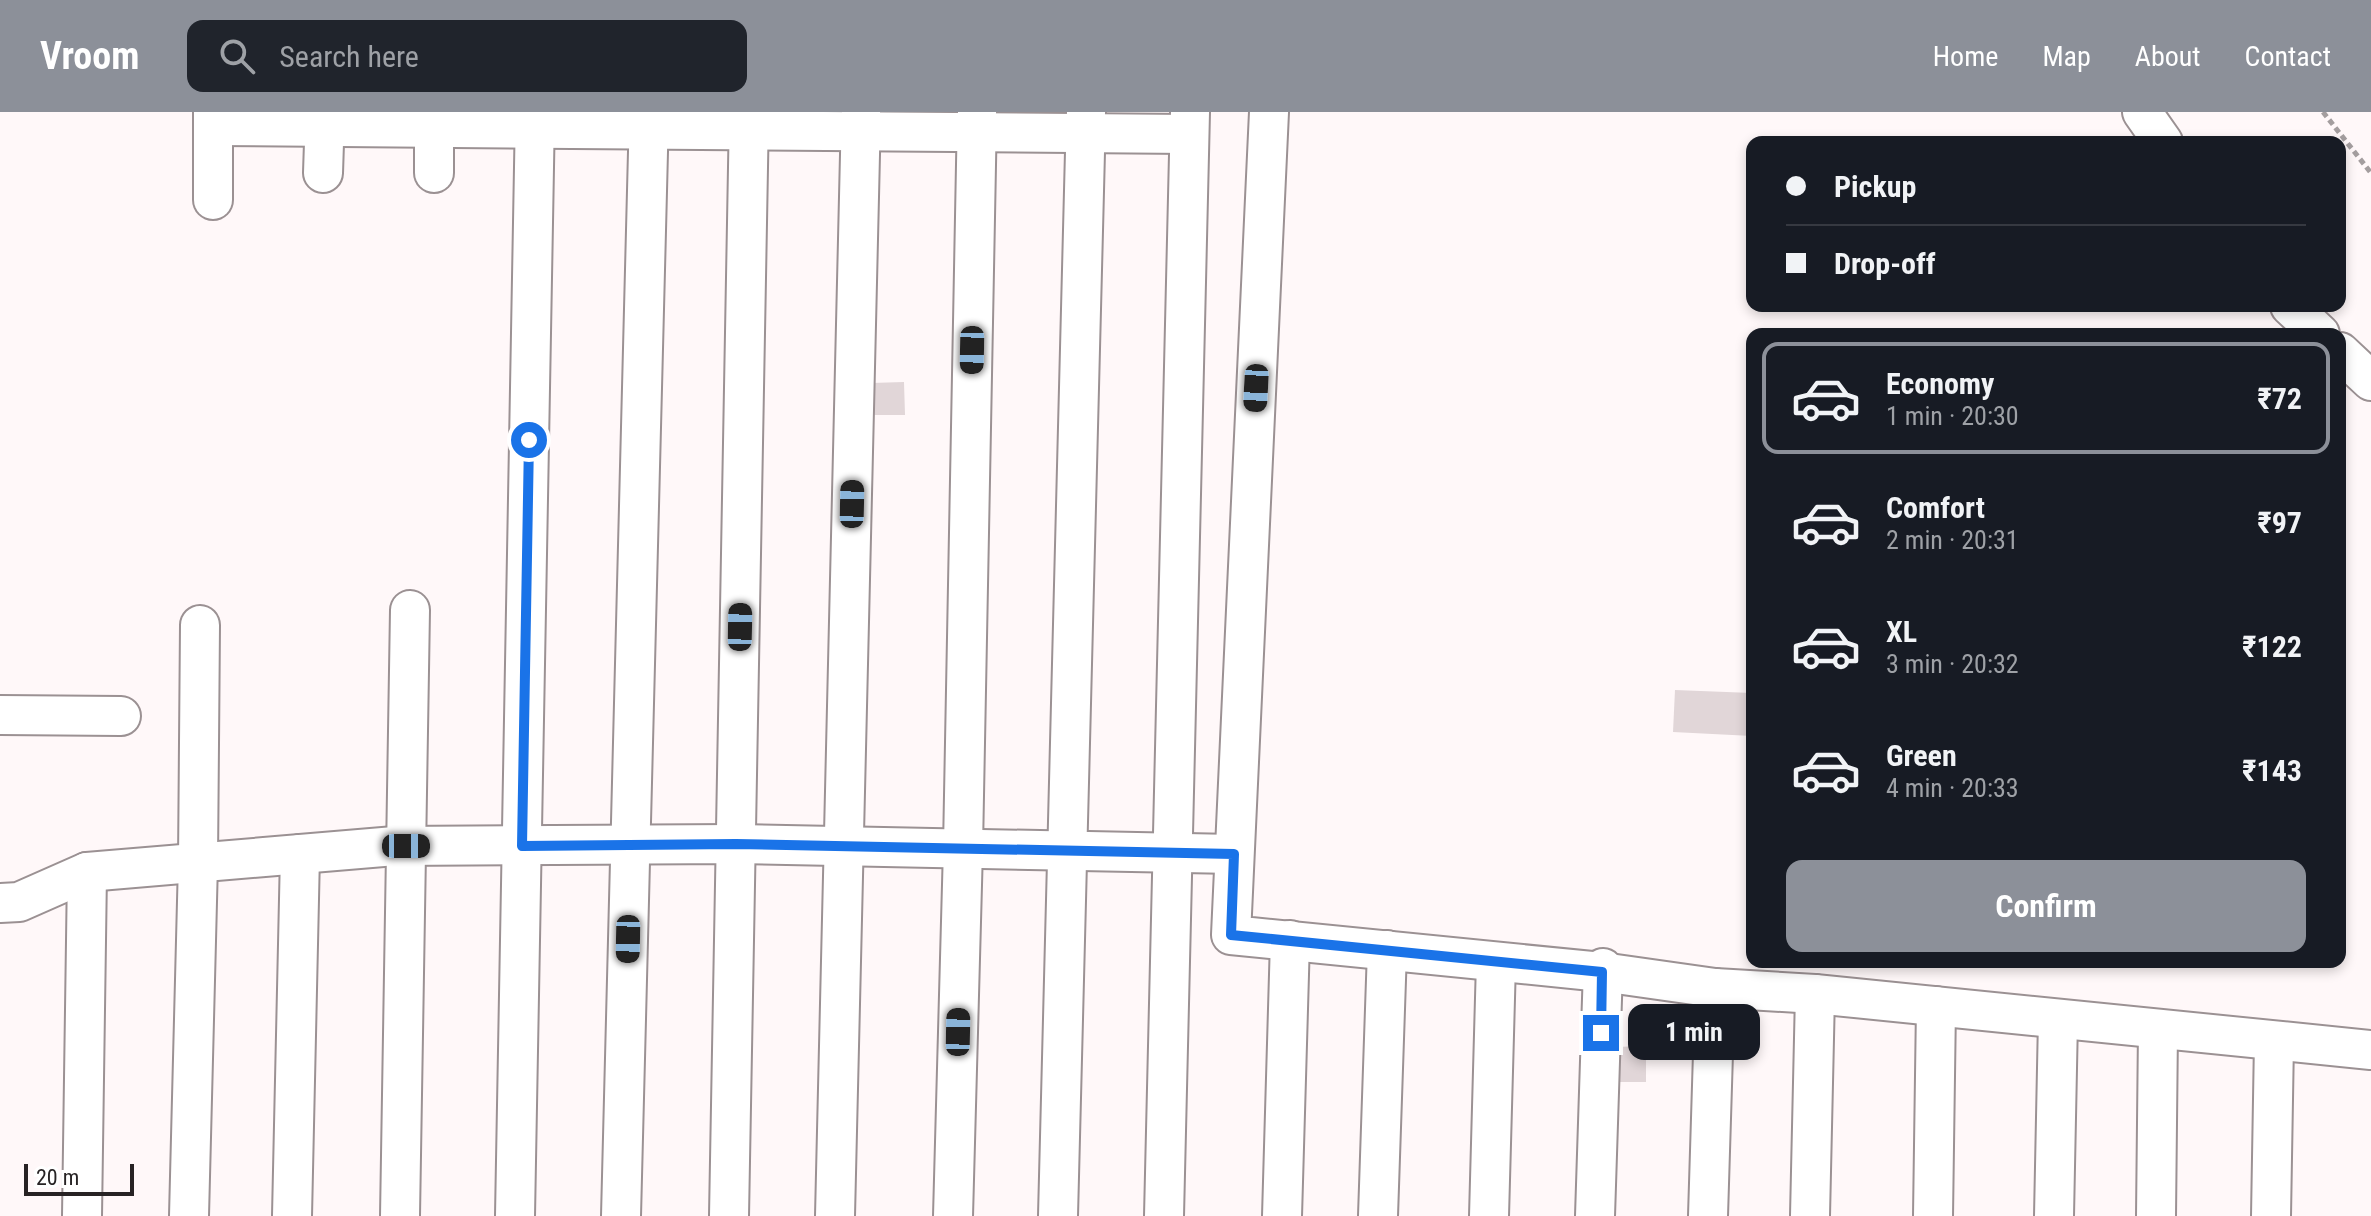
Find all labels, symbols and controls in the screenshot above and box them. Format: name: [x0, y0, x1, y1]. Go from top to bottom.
search box: [187, 20, 747, 92]
text: Vroom: [40, 34, 139, 78]
icon: search: [215, 34, 259, 78]
text: Search here: [279, 39, 419, 74]
text: Home: [1933, 40, 1998, 73]
text: Map: [2042, 40, 2091, 73]
text: About: [2135, 40, 2201, 73]
text: Contact: [2245, 40, 2331, 73]
text: Pickup: [1834, 169, 1916, 204]
text: Drop-off: [1834, 246, 1936, 281]
car: [960, 326, 984, 374]
icon: car: [1790, 362, 1862, 434]
car: [1243, 363, 1269, 413]
text: Economy: [1886, 366, 1994, 401]
text: ₹72: [2257, 381, 2302, 416]
text: 1 min · 20:30: [1886, 401, 2019, 431]
route start: [511, 422, 547, 458]
car: [840, 480, 864, 528]
icon: car: [1790, 486, 1862, 558]
text: Comfort: [1886, 490, 1985, 525]
text: ₹97: [2257, 505, 2302, 540]
text: 2 min · 20:31: [1886, 525, 2019, 555]
car: [728, 603, 752, 651]
icon: car: [1790, 610, 1862, 682]
text: XL: [1886, 614, 1917, 649]
text: ₹122: [2242, 629, 2302, 664]
text: 3 min · 20:32: [1886, 649, 2019, 679]
icon: car: [1790, 734, 1862, 806]
text: Green: [1886, 738, 1957, 773]
text: ₹143: [2242, 753, 2302, 788]
text: 4 min · 20:33: [1886, 773, 2019, 803]
car: [382, 834, 430, 858]
button: Confirm: [1786, 860, 2306, 952]
car: [616, 915, 640, 963]
callout: 1 min: [1629, 1005, 1761, 1061]
car: [946, 1008, 970, 1056]
route end: [1583, 1015, 1619, 1051]
text: 1 min: [1665, 1017, 1723, 1047]
scale bar: [24, 1160, 134, 1196]
text: 20 m: [36, 1165, 79, 1190]

